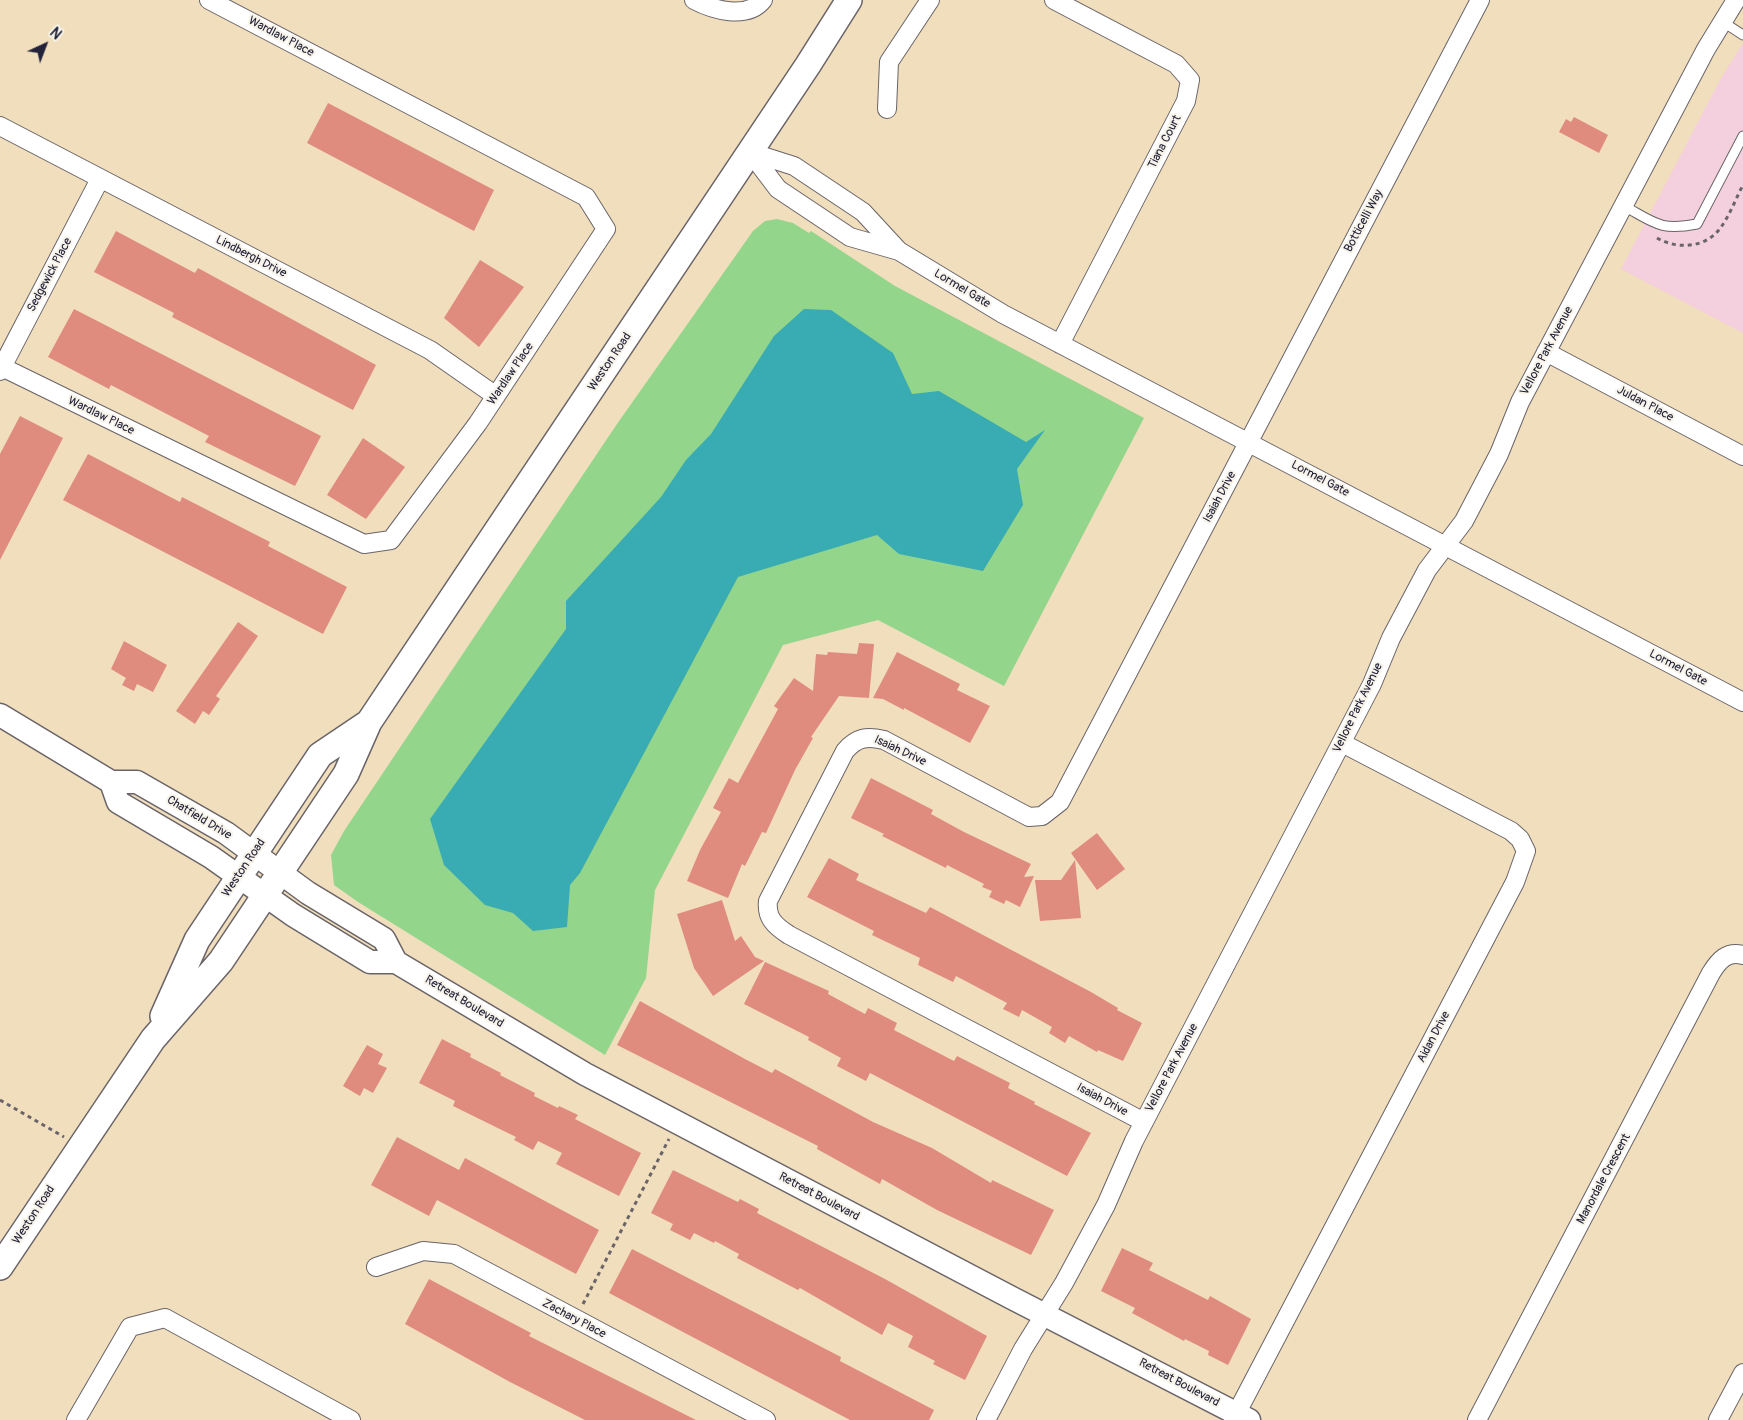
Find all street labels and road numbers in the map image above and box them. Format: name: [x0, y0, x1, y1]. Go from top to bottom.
street label: Wardlaw Place: [246, 14, 316, 60]
street label: Tiana Court: [1145, 113, 1185, 171]
street label: Botticelli Way: [1342, 187, 1386, 255]
street label: Lindbergh Drive: [213, 233, 289, 281]
street label: Sedgewick Place: [24, 236, 76, 314]
street label: Lormel Gate: [931, 266, 993, 312]
street label: Vellore Park Avenue: [1518, 304, 1576, 398]
street label: Weston Road: [585, 330, 635, 394]
street label: Wardlaw Place: [485, 340, 537, 408]
street label: Juldan Place: [1614, 383, 1676, 425]
street label: Wardlaw Place: [66, 394, 136, 438]
street label: Lormel Gate: [1289, 458, 1351, 500]
street label: Isaiah Drive: [1201, 469, 1239, 525]
street label: Lormel Gate: [1647, 647, 1709, 689]
street label: Vellore Park Avenue: [1330, 661, 1386, 755]
street label: Isaiah Drive: [872, 733, 928, 769]
street label: Chatfield Drive: [164, 793, 234, 843]
street label: Weston Road: [219, 836, 269, 900]
street label: Retreat Boulevard: [422, 973, 506, 1031]
street label: Aidan Drive: [1414, 1009, 1454, 1065]
street label: Vellore Park Avenue: [1143, 1021, 1201, 1115]
street label: Isaiah Drive: [1074, 1081, 1130, 1119]
street label: Manordale Crescent: [1574, 1131, 1634, 1227]
street label: Retreat Boulevard: [776, 1170, 862, 1224]
street label: Weston Road: [10, 1183, 58, 1247]
street label: Zachary Place: [540, 1296, 608, 1342]
street label: Retreat Boulevard: [1136, 1356, 1222, 1410]

